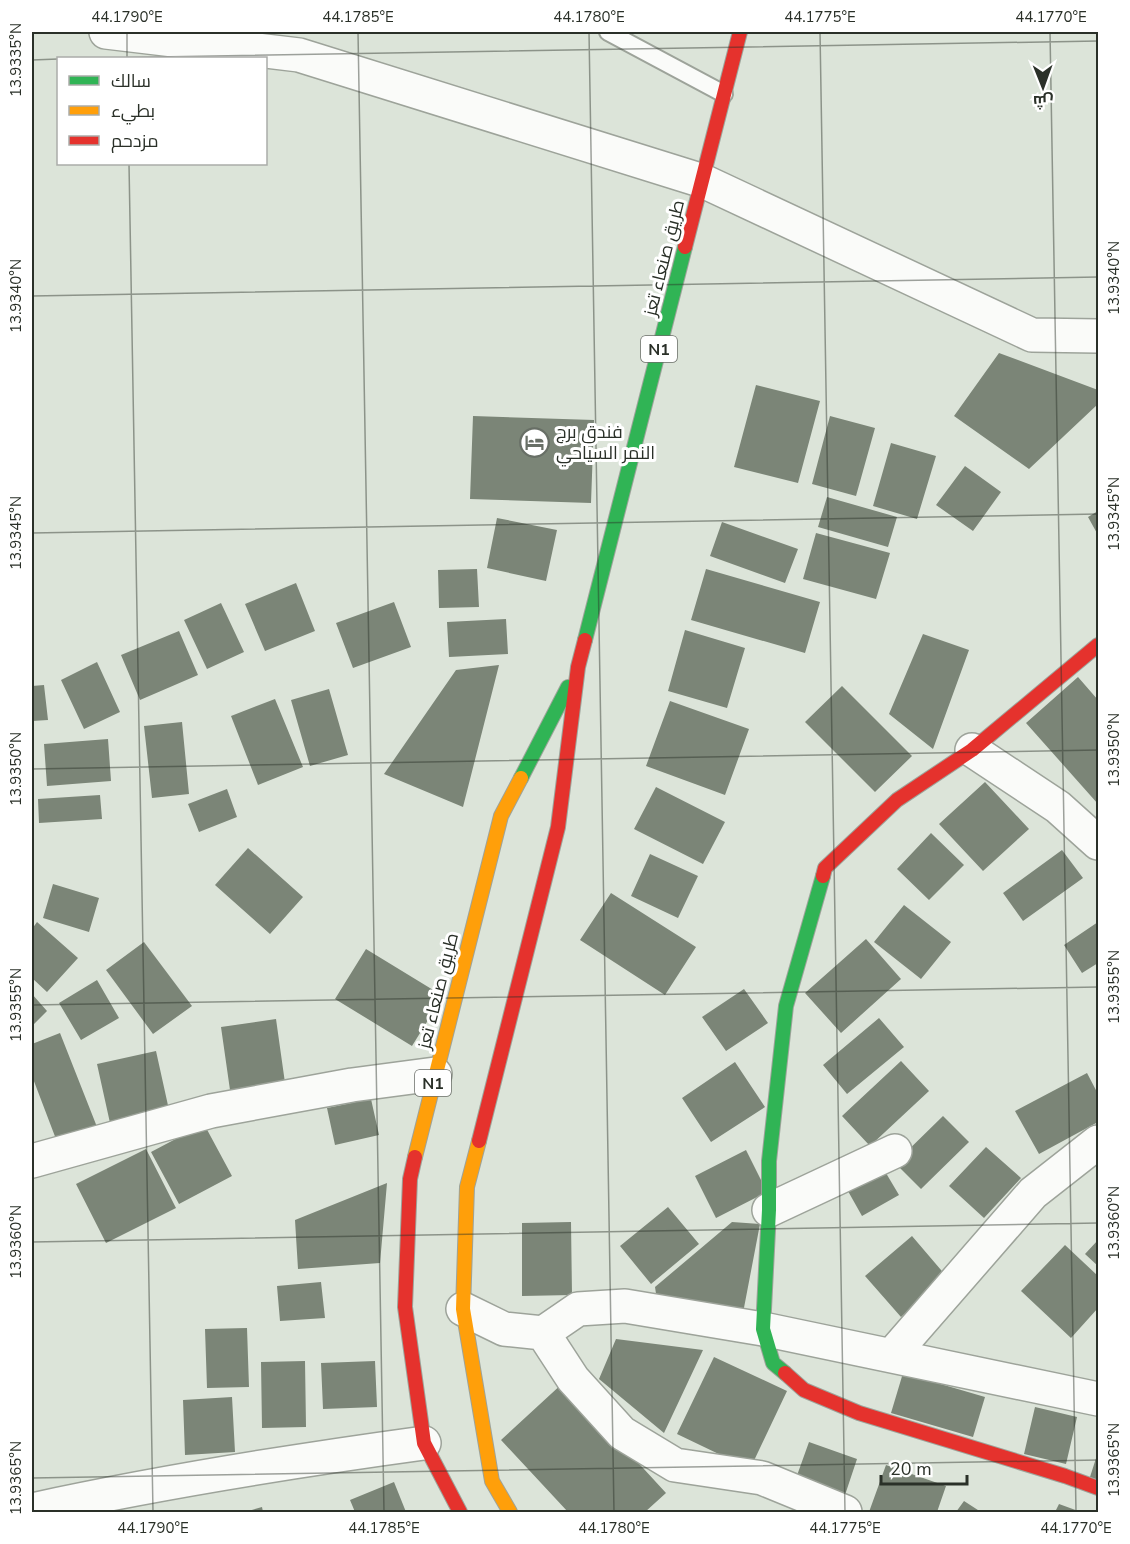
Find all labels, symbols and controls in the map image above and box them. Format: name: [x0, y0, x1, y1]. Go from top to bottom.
text: 44.1790°E: [91, 7, 163, 27]
text: 44.1785°E: [322, 7, 394, 27]
text: 44.1780°E: [553, 7, 625, 27]
text: 44.1775°E: [784, 7, 856, 27]
text: 44.1770°E: [1015, 7, 1087, 27]
text: 13.9335°N: [6, 23, 26, 97]
legend: [57, 57, 267, 165]
north arrow: [1013, 57, 1073, 117]
text: سالك: [111, 69, 151, 93]
text: ش: [1033, 90, 1054, 112]
text: بطيء: [111, 99, 155, 125]
text: مزدحم: [111, 129, 159, 153]
street label: طريق صنعاء تعز: [638, 198, 690, 319]
text: 13.9340°N: [1104, 241, 1124, 315]
text: 13.9340°N: [6, 259, 26, 333]
road number: N1: [641, 336, 677, 362]
place label: فندق برج النمر السياحي: [556, 420, 655, 467]
hotel icon: فندق برج النمر السياحي: [519, 426, 551, 458]
text: 13.9345°N: [1104, 477, 1124, 551]
text: 13.9345°N: [6, 496, 26, 570]
text: 13.9350°N: [1104, 713, 1124, 787]
text: 13.9350°N: [6, 732, 26, 806]
street label: طريق صنعاء تعز: [412, 931, 464, 1052]
text: 13.9355°N: [1104, 950, 1124, 1024]
text: 13.9355°N: [6, 968, 26, 1042]
road number: N1: [415, 1070, 451, 1096]
text: 13.9360°N: [1104, 1186, 1124, 1260]
text: 13.9360°N: [6, 1205, 26, 1279]
text: 13.9365°N: [1104, 1423, 1124, 1497]
text: 13.9365°N: [6, 1441, 26, 1515]
scale bar: [881, 1448, 966, 1486]
text: 20 m: [890, 1457, 932, 1481]
text: 44.1790°E: [117, 1518, 189, 1538]
text: 44.1785°E: [348, 1518, 420, 1538]
text: 44.1780°E: [578, 1518, 650, 1538]
text: 44.1775°E: [809, 1518, 881, 1538]
text: 44.1770°E: [1040, 1518, 1112, 1538]

